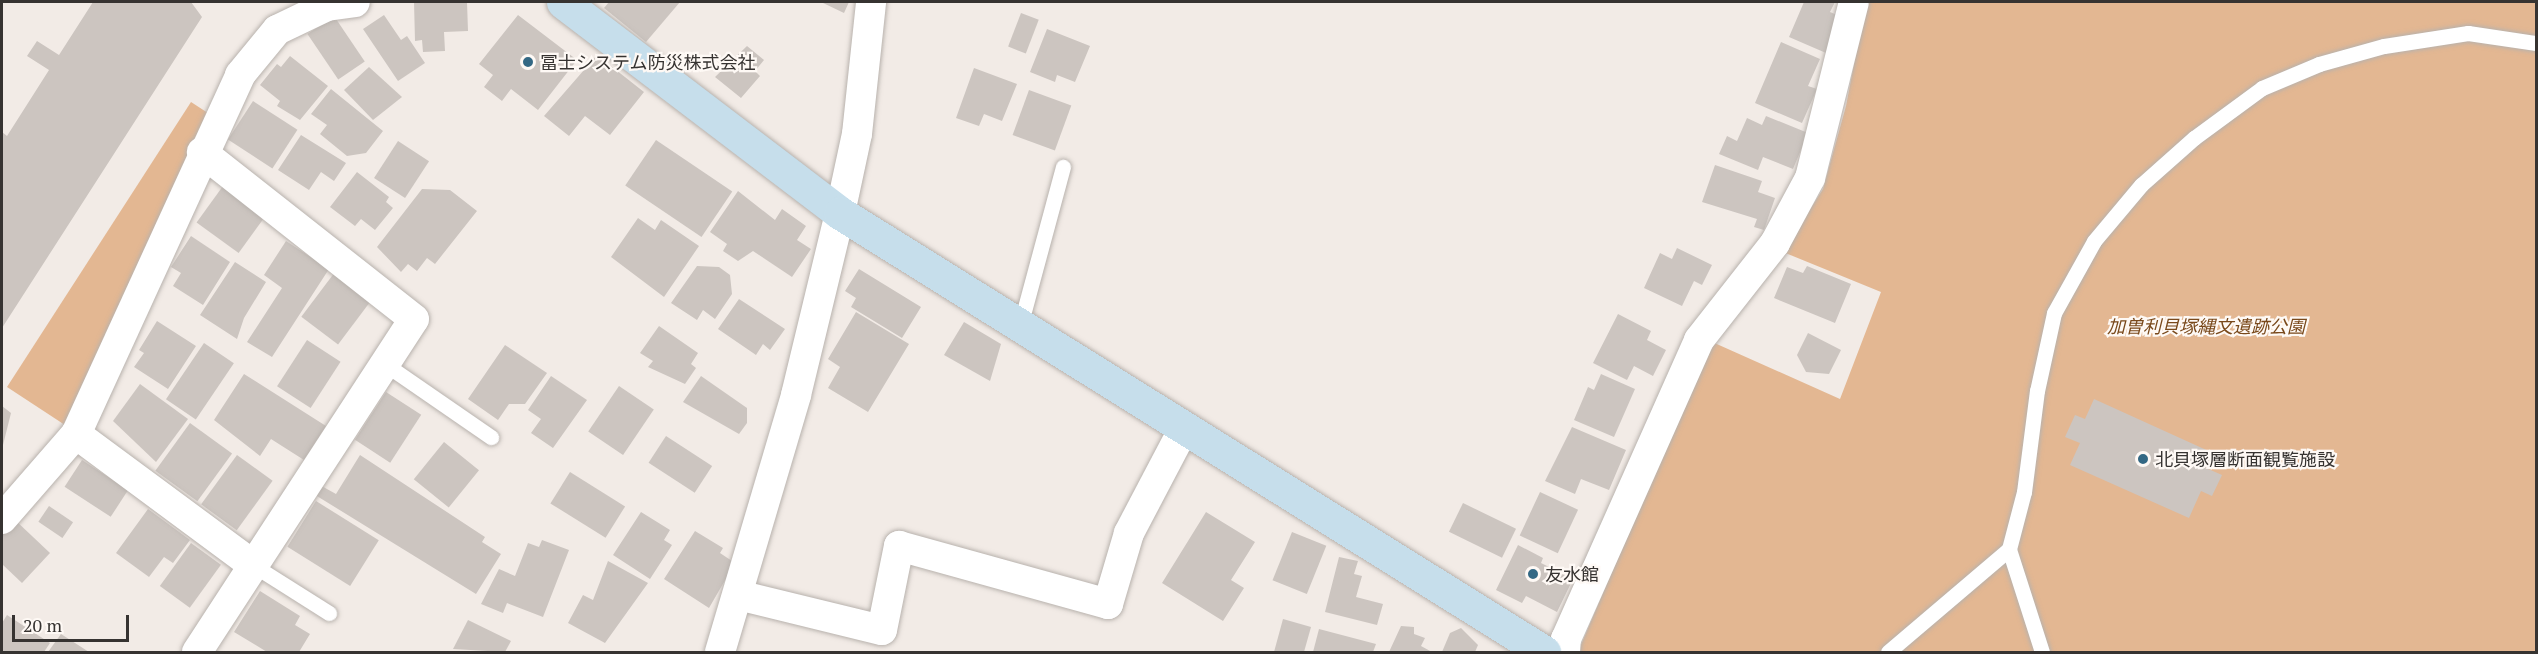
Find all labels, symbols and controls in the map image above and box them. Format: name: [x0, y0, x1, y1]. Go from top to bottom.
place label: 冨士システム防災株式会社: [540, 51, 756, 73]
marker: 冨士システム防災株式会社: [521, 55, 535, 69]
park label: 加曽利貝塚縄文遺跡公園: [2107, 315, 2305, 337]
place label: 北貝塚層断面観覧施設: [2155, 448, 2335, 470]
marker: 北貝塚層断面観覧施設: [2136, 452, 2150, 466]
place label: 友水館: [1545, 563, 1599, 585]
marker: 友水館: [1526, 567, 1540, 581]
scale bar: [15, 603, 132, 641]
text: 20 m: [23, 613, 62, 637]

